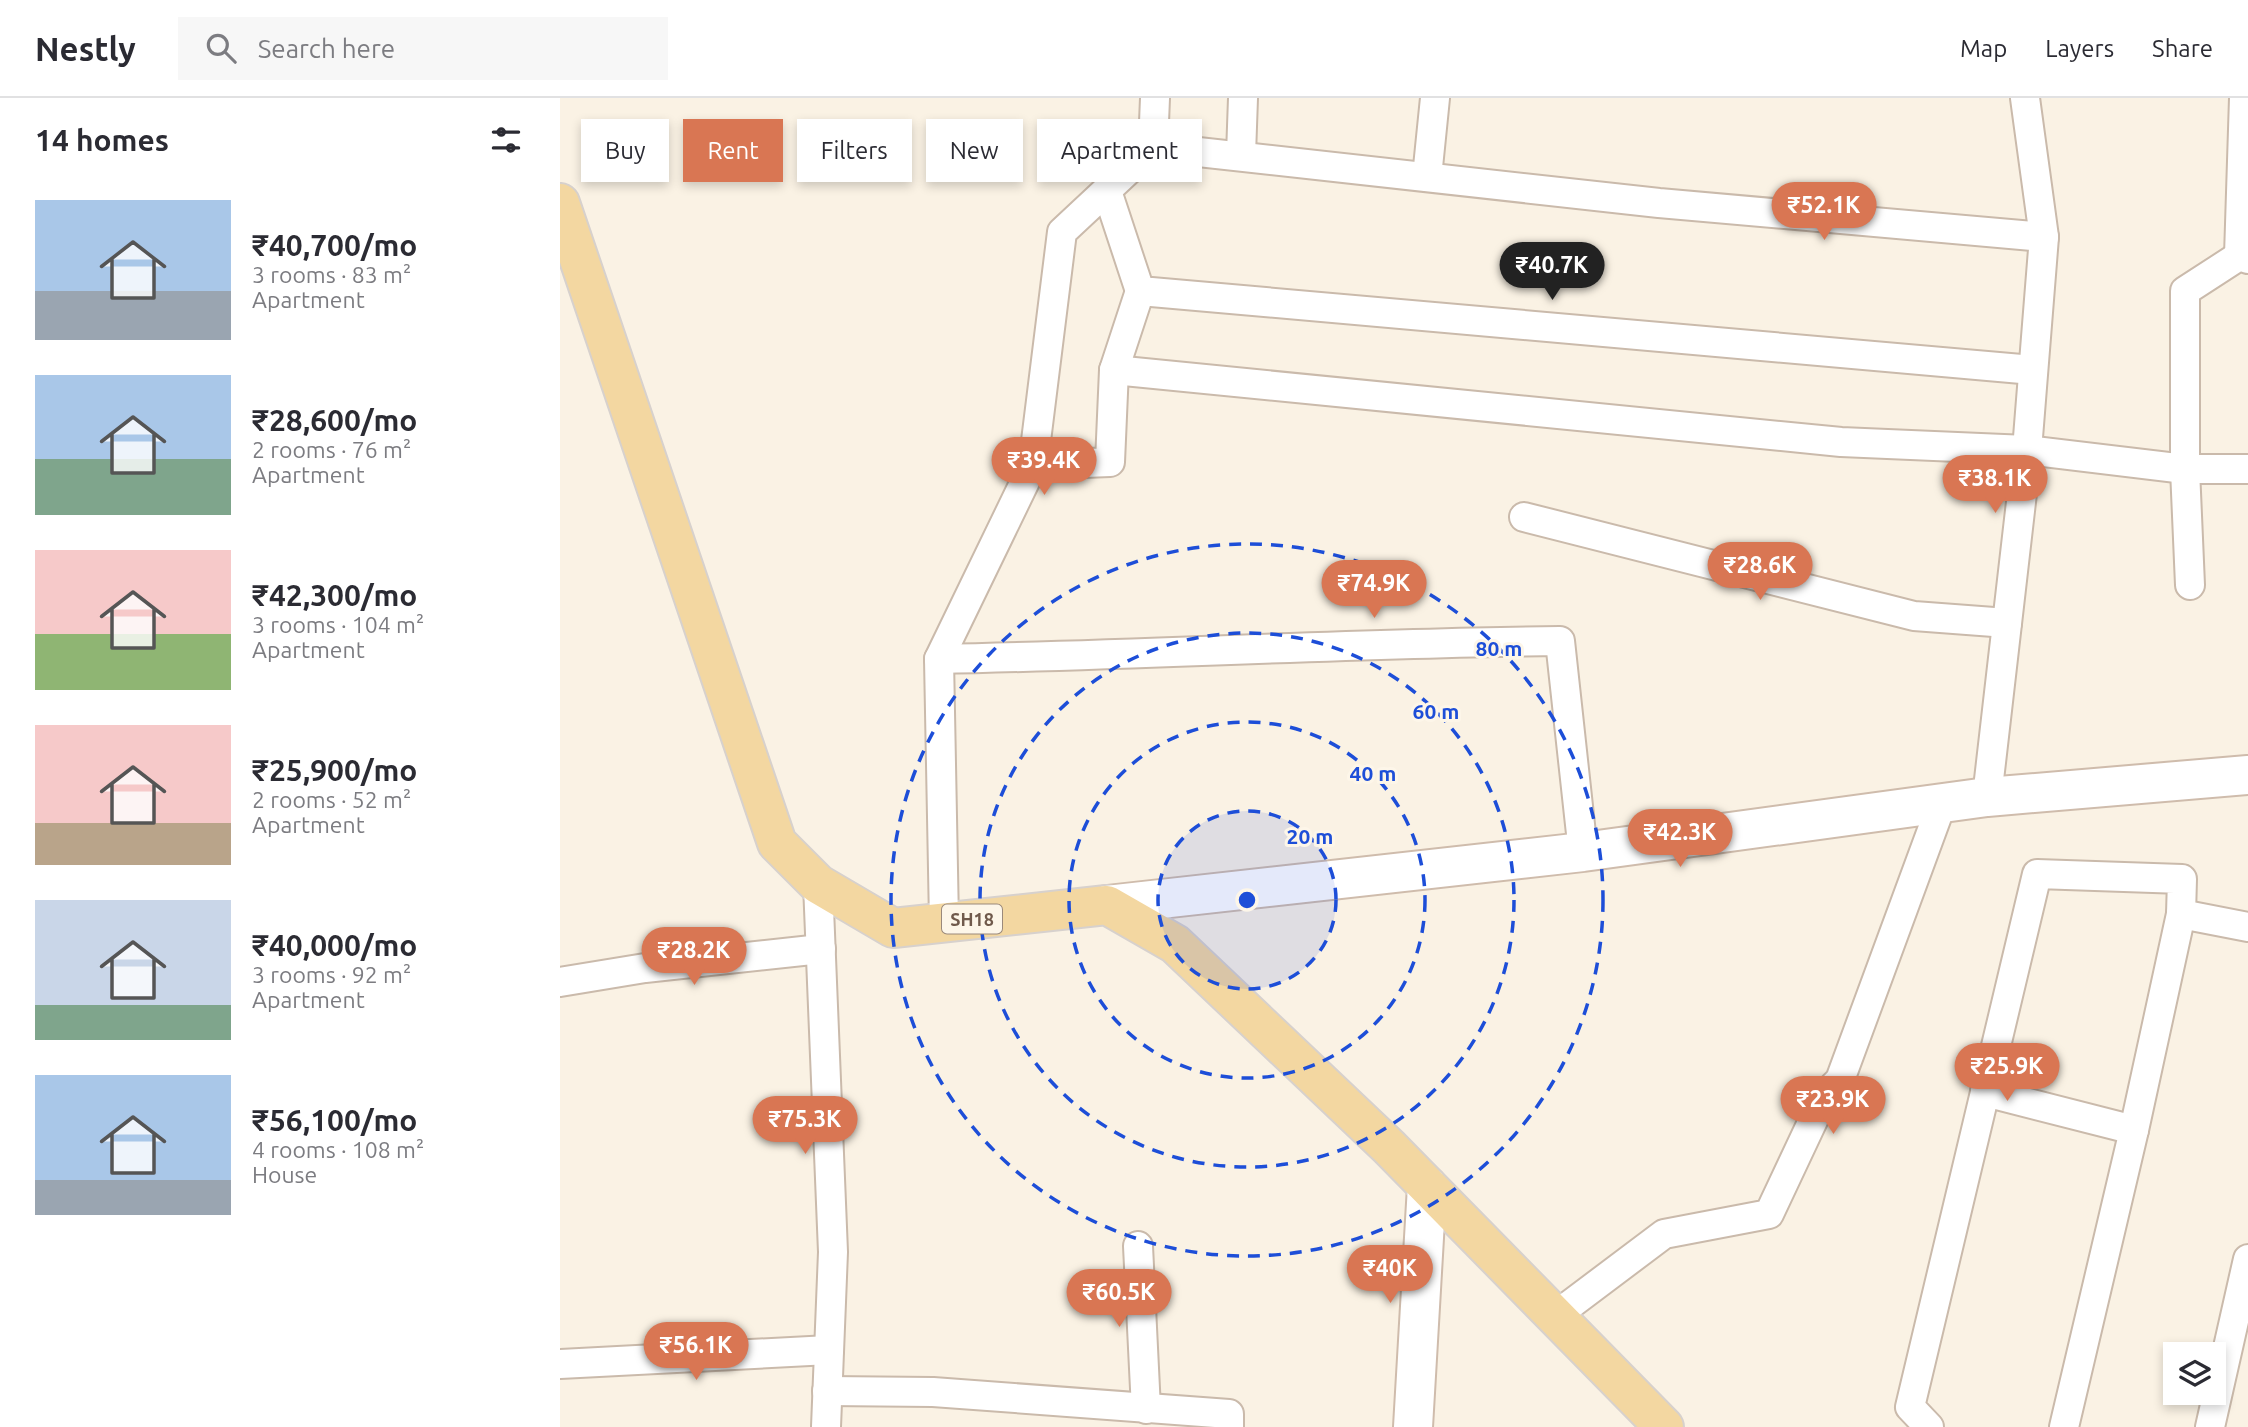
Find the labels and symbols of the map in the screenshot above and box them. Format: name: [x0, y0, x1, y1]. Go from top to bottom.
pin: ₹52.1K: [1767, 183, 1881, 242]
pin: ₹40.7K: [1495, 242, 1609, 302]
pin: ₹39.4K: [987, 438, 1101, 497]
pin: ₹38.1K: [1938, 456, 2052, 515]
pin: ₹28.6K: [1703, 542, 1817, 602]
pin: ₹74.9K: [1317, 560, 1431, 620]
text: 80 m: [1476, 636, 1522, 660]
text: 60 m: [1413, 699, 1459, 723]
text: 40 m: [1350, 761, 1396, 785]
pin: ₹42.3K: [1623, 810, 1737, 869]
text: 20 m: [1287, 824, 1333, 848]
centre of rings: [1235, 888, 1259, 912]
road number: SH18: [942, 904, 1002, 934]
pin: ₹28.2K: [637, 928, 751, 987]
pin: ₹25.9K: [1950, 1044, 2064, 1103]
pin: ₹23.9K: [1776, 1076, 1890, 1136]
pin: ₹75.3K: [748, 1096, 862, 1156]
pin: ₹40K: [1349, 1246, 1431, 1305]
pin: ₹60.5K: [1062, 1270, 1176, 1329]
pin: ₹56.1K: [639, 1322, 753, 1382]

